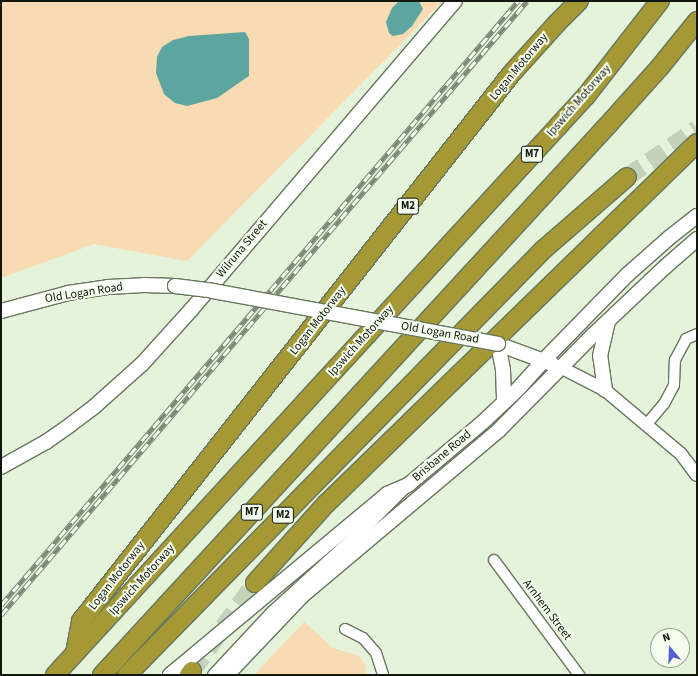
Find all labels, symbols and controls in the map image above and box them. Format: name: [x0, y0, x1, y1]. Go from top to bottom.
street label: Logan Motorway: [487, 31, 551, 103]
street label: Ipswich Motorway: [544, 62, 614, 140]
road number: M7: [520, 145, 544, 163]
road number: M2: [396, 197, 420, 215]
street label: Wilruna Street: [214, 217, 270, 281]
street label: Old Logan Road: [44, 280, 124, 306]
street label: Logan Motorway: [287, 284, 349, 358]
street label: Ipswich Motorway: [325, 302, 397, 380]
street label: Old Logan Road: [400, 319, 480, 347]
street label: Brisbane Road: [410, 427, 474, 485]
road number: M7: [240, 503, 264, 521]
road number: M2: [271, 506, 295, 524]
street label: Logan Motorway: [86, 539, 148, 613]
street label: Ipswich Motorway: [106, 541, 178, 619]
street label: Arnhem Street: [520, 577, 574, 643]
north arrow: [650, 628, 690, 668]
text: N: [660, 629, 672, 645]

